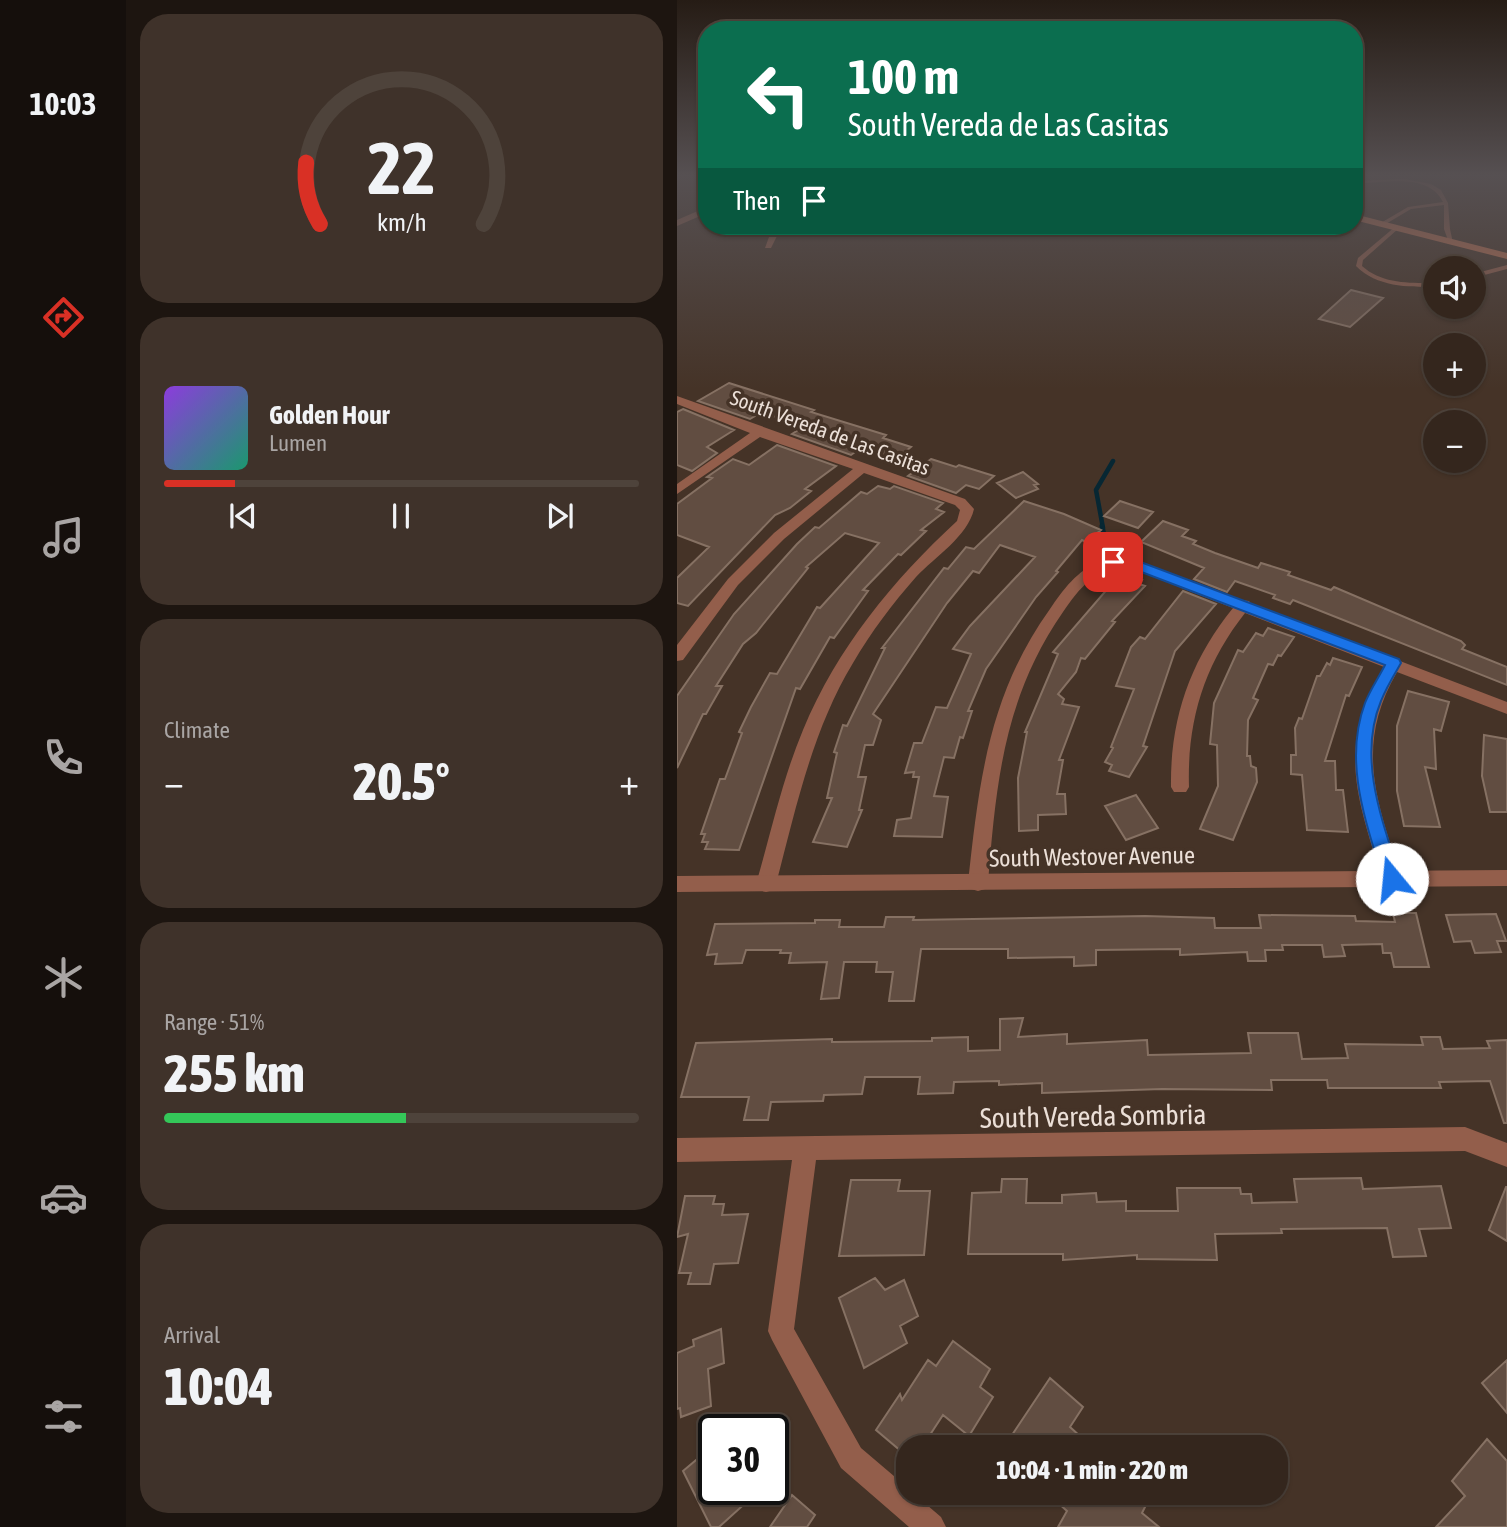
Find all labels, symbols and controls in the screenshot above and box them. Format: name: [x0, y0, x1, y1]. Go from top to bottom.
text: 100 m: [848, 48, 959, 104]
icon: left: [733, 49, 824, 140]
text: 10:03: [29, 85, 97, 122]
text: South Vereda de Las Casitas: [848, 106, 1169, 143]
text: 22: [367, 127, 436, 210]
icon: arrive: [795, 182, 833, 220]
text: Then: [733, 186, 781, 216]
text: km/h: [377, 208, 426, 236]
map controls: [1423, 256, 1486, 473]
button: sound: [1423, 256, 1486, 319]
icon: directions: [39, 293, 88, 342]
button: +: [1423, 333, 1486, 396]
street label: South Vereda de Las Casitas: [727, 385, 933, 479]
text: Golden Hour: [269, 400, 389, 430]
button: −: [1423, 410, 1486, 473]
text: Lumen: [269, 430, 327, 456]
icon: previous: [224, 497, 262, 535]
icon: pause: [382, 497, 420, 535]
icon: next: [541, 497, 579, 535]
icon: music: [39, 513, 88, 562]
pin: [1083, 532, 1143, 592]
icon: arrive: [1094, 543, 1132, 581]
text: Climate: [164, 717, 230, 743]
icon: phone: [39, 733, 88, 782]
text: 20.5°: [353, 751, 450, 811]
text: −: [164, 760, 184, 803]
text: +: [619, 760, 639, 803]
street label: South Westover Avenue: [989, 841, 1195, 872]
position arrow: [1355, 842, 1429, 916]
icon: climate: [39, 953, 88, 1002]
text: Range · 51%: [164, 1009, 264, 1035]
text: 255 km: [164, 1043, 305, 1103]
street label: South Vereda Sombria: [979, 1098, 1207, 1134]
icon: car: [39, 1173, 88, 1222]
text: Arrival: [164, 1322, 220, 1348]
text: 10:04: [164, 1356, 273, 1416]
icon: filters: [39, 1392, 88, 1441]
speed limit sign: 30: [698, 1414, 789, 1505]
text: 10:04 · 1 min · 220 m: [996, 1455, 1188, 1485]

